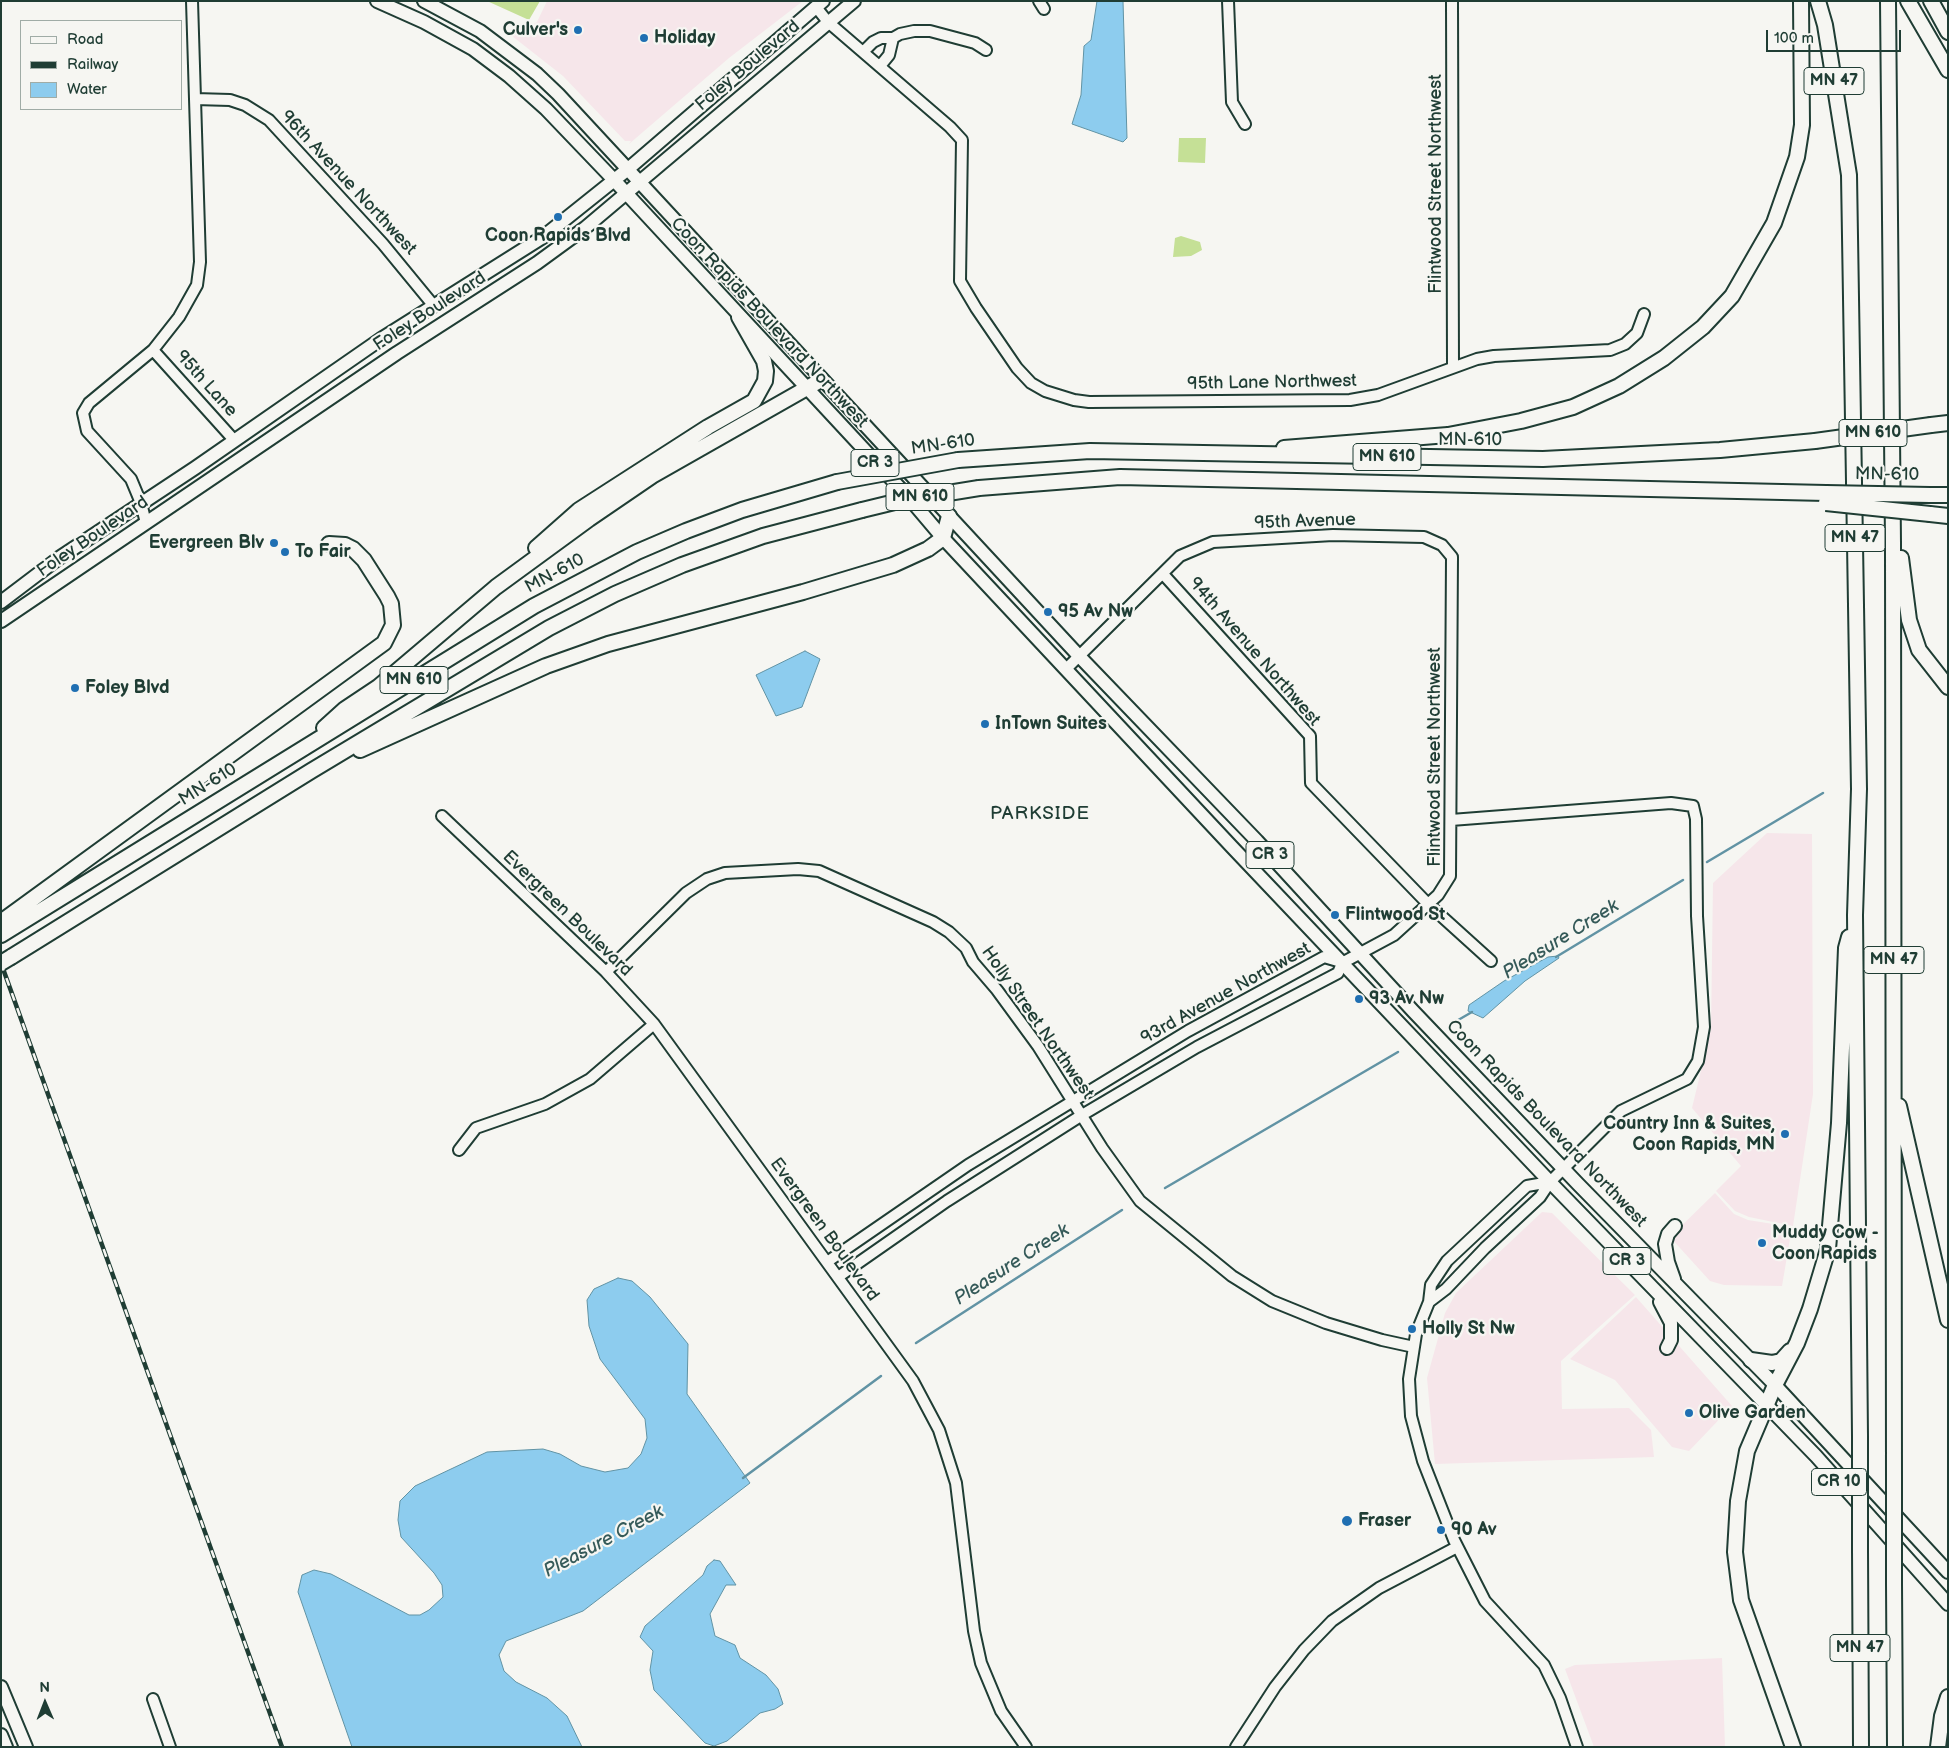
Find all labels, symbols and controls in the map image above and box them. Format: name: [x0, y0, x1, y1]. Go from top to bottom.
street label: Foley Boulevard: [691, 16, 805, 116]
place label: Culver's: [503, 19, 568, 41]
legend: [20, 20, 182, 110]
scale bar: [1769, 20, 1904, 52]
marker: Culver's: [572, 24, 584, 36]
place label: Holiday: [654, 27, 716, 49]
text: 100 m: [1774, 29, 1814, 48]
text: Road: [67, 30, 103, 49]
marker: Holiday: [638, 32, 650, 44]
text: Railway: [67, 55, 118, 74]
road number: MN 47: [1804, 68, 1864, 94]
street label: Flintwood Street Northwest: [1425, 74, 1447, 294]
text: Water: [67, 80, 107, 99]
street label: 96th Avenue Northwest: [275, 106, 421, 260]
marker: Coon Rapids Blvd: [552, 211, 564, 223]
street label: Coon Rapids Boulevard Northwest: [666, 213, 872, 433]
place label: Coon Rapids Blvd: [485, 225, 631, 247]
street label: Foley Boulevard: [370, 268, 490, 356]
street label: 95th Lane: [171, 346, 241, 422]
street label: 95th Lane Northwest: [1187, 371, 1357, 395]
road number: MN 610: [1839, 419, 1907, 446]
street label: MN-610: [1438, 429, 1502, 451]
street label: MN-610: [910, 430, 976, 460]
road number: MN 610: [1353, 444, 1421, 471]
road number: CR 3: [851, 449, 899, 476]
street label: MN-610: [1855, 464, 1919, 486]
road number: MN 610: [886, 484, 954, 511]
street label: Foley Boulevard: [33, 492, 153, 582]
street label: 95th Avenue: [1254, 509, 1356, 535]
road number: MN 47: [1825, 524, 1885, 552]
place label: Evergreen Blv: [149, 532, 264, 554]
marker: Evergreen Blv: [268, 537, 280, 549]
place label: To Fair: [295, 541, 351, 563]
marker: To Fair: [279, 546, 291, 558]
street label: MN-610: [522, 549, 588, 599]
street label: 94th Avenue Northwest: [1184, 573, 1324, 731]
place label: 95 Av Nw: [1058, 601, 1133, 623]
marker: 95 Av Nw: [1042, 606, 1054, 618]
street label: Flintwood Street Northwest: [1424, 647, 1446, 867]
road number: MN 610: [380, 666, 448, 694]
place label: Foley Blvd: [85, 677, 170, 699]
marker: Foley Blvd: [69, 682, 81, 694]
place label: InTown Suites: [995, 713, 1107, 735]
marker: InTown Suites: [979, 718, 991, 730]
street label: MN-610: [175, 759, 241, 811]
district label: PARKSIDE: [989, 803, 1091, 825]
road number: CR 3: [1246, 842, 1294, 868]
street label: Evergreen Boulevard: [498, 847, 636, 981]
water label: Pleasure Creek: [1499, 895, 1623, 985]
place label: Flintwood St: [1345, 904, 1445, 926]
marker: Flintwood St: [1329, 909, 1341, 921]
street label: 93rd Avenue Northwest: [1137, 938, 1315, 1050]
street label: Holly Street Northwest: [976, 942, 1098, 1104]
road number: MN 47: [1864, 946, 1924, 974]
place label: 93 Av Nw: [1369, 988, 1444, 1010]
marker: 93 Av Nw: [1353, 993, 1365, 1005]
street label: Coon Rapids Boulevard Northwest: [1441, 1016, 1651, 1232]
place label: Country Inn & Suites, Coon Rapids, MN: [1603, 1113, 1775, 1156]
marker: Country Inn & Suites, Coon Rapids, MN: [1779, 1128, 1791, 1140]
street label: Evergreen Boulevard: [765, 1154, 883, 1306]
water label: Pleasure Creek: [950, 1219, 1074, 1311]
place label: Muddy Cow - Coon Rapids: [1772, 1222, 1879, 1264]
marker: Muddy Cow - Coon Rapids: [1756, 1237, 1768, 1249]
road number: CR 3: [1603, 1248, 1651, 1274]
place label: Holly St Nw: [1422, 1318, 1515, 1340]
marker: Holly St Nw: [1406, 1323, 1418, 1335]
place label: Olive Garden: [1699, 1402, 1806, 1424]
marker: Olive Garden: [1683, 1407, 1695, 1419]
road number: CR 10: [1812, 1468, 1866, 1495]
water label: Pleasure Creek: [540, 1501, 668, 1583]
place label: Fraser: [1358, 1510, 1411, 1532]
marker: Fraser: [1340, 1514, 1354, 1528]
place label: 90 Av: [1451, 1519, 1497, 1541]
marker: 90 Av: [1435, 1524, 1447, 1536]
road number: MN 47: [1830, 1635, 1890, 1662]
north arrow: [20, 1678, 70, 1728]
text: N: [39, 1679, 50, 1696]

